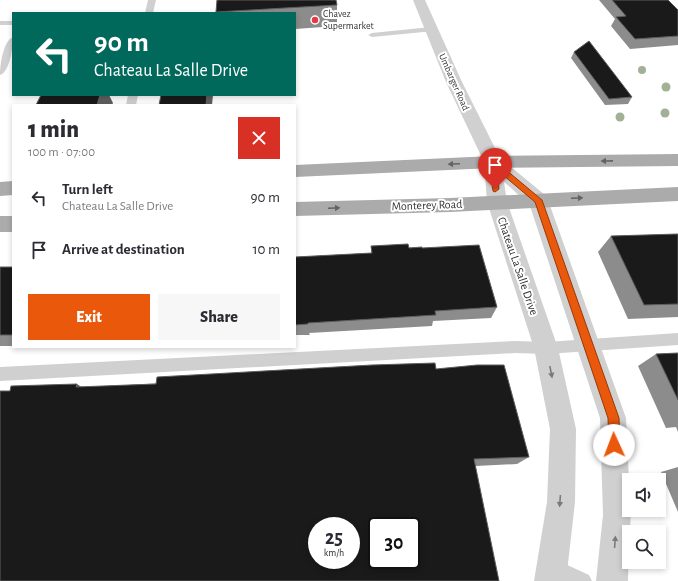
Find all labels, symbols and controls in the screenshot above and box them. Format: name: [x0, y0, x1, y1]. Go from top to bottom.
place label: Chavez Supermarket: [323, 9, 375, 31]
marker: Chavez Supermarket: [310, 15, 320, 25]
icon: left: [28, 28, 80, 80]
text: 90 m: [94, 29, 149, 57]
street label: Umbarger Road: [437, 52, 471, 112]
text: Chateau La Salle Drive: [94, 62, 248, 80]
button: close: [238, 117, 280, 159]
text: 1 min: [28, 118, 79, 142]
text: 100 m · 07:00: [28, 146, 95, 159]
pin: [478, 148, 512, 189]
icon: arrive: [484, 154, 506, 176]
one-way arrow: [601, 157, 613, 164]
one-way arrow: [448, 160, 460, 167]
text: Turn left: [62, 182, 113, 197]
icon: left: [28, 187, 50, 209]
text: 90 m: [251, 190, 280, 205]
one-way arrow: [571, 195, 583, 202]
street label: Monterey Road: [391, 198, 463, 213]
text: Chateau La Salle Drive: [62, 200, 173, 213]
one-way arrow: [328, 205, 341, 211]
street label: Chateau La Salle Drive: [496, 215, 540, 317]
icon: arrive: [28, 239, 50, 261]
text: Arrive at destination: [62, 242, 185, 257]
text: 10 m: [252, 242, 280, 257]
button: Exit: [28, 294, 150, 340]
button: Share: [158, 294, 280, 340]
one-way arrow: [548, 366, 554, 379]
position arrow: [593, 424, 635, 466]
map controls: [622, 473, 666, 569]
button: sound: [622, 473, 666, 517]
one-way arrow: [557, 495, 564, 507]
speed limit sign: 30: [368, 517, 420, 569]
button: search: [622, 525, 666, 569]
text: 25: [325, 528, 343, 548]
one-way arrow: [612, 536, 618, 548]
text: km/h: [324, 548, 344, 558]

